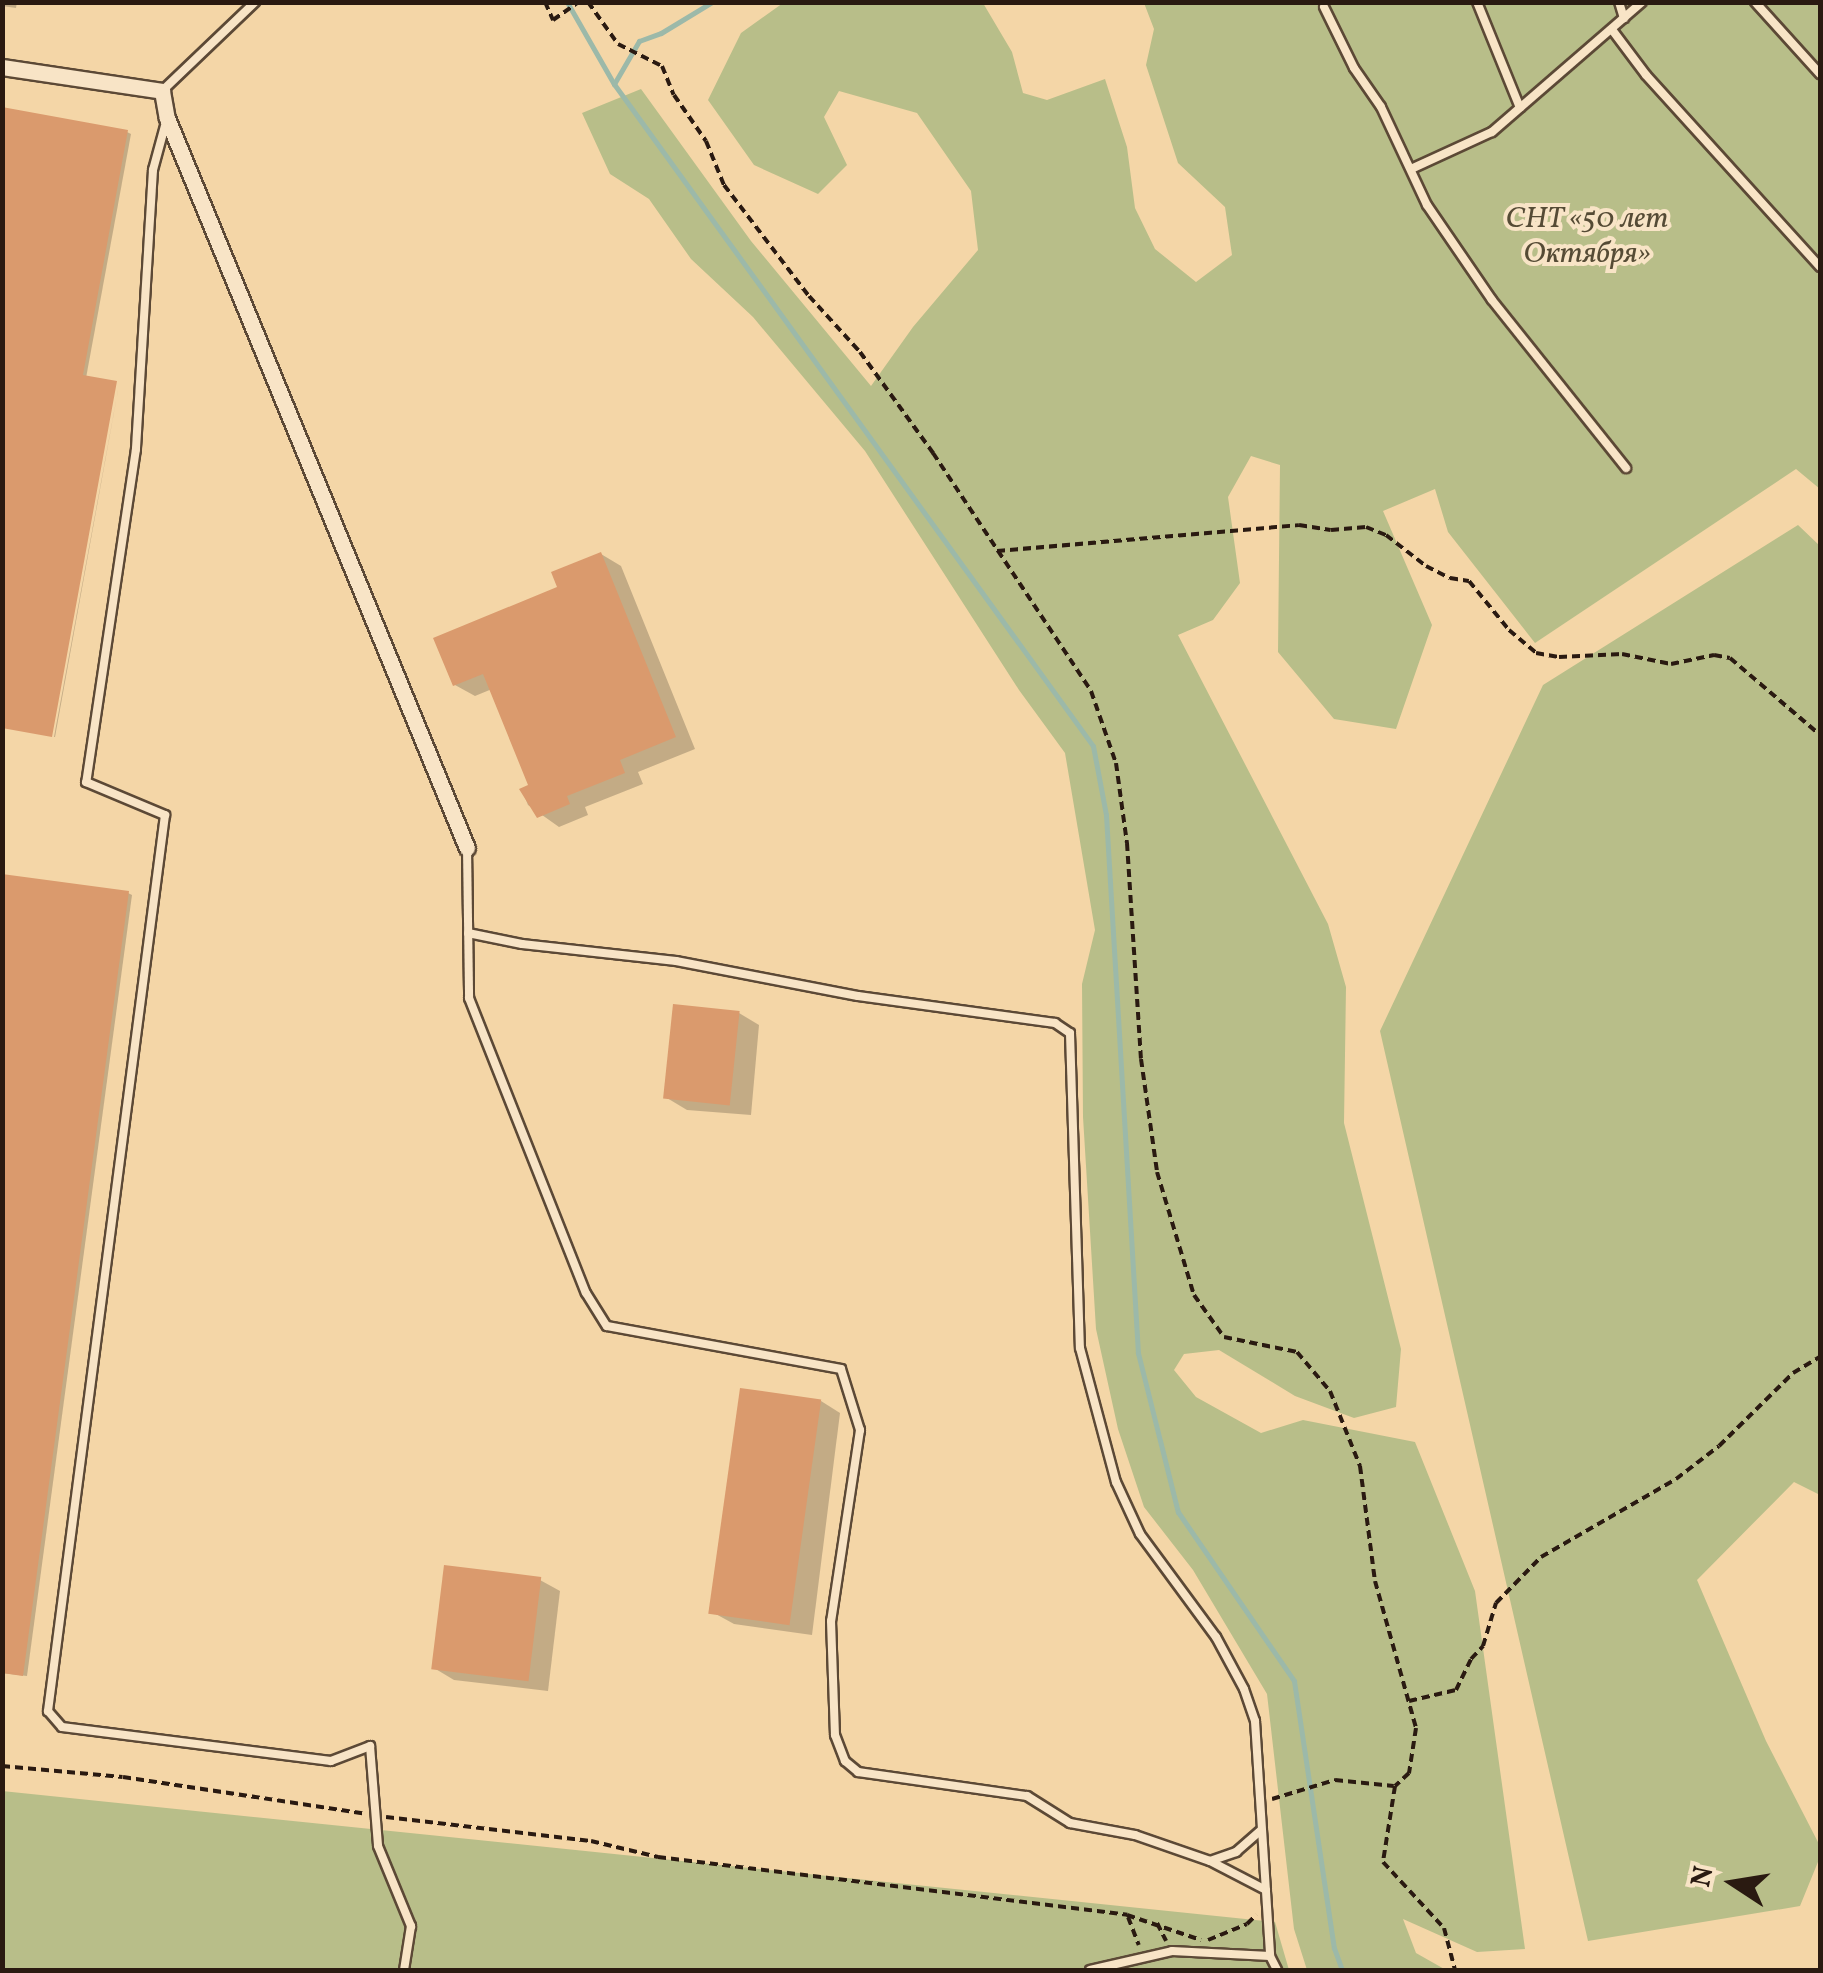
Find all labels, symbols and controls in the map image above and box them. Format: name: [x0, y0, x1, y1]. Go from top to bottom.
park label: СНТ «50 лет Октября»: [1506, 201, 1668, 272]
north arrow: [1683, 1833, 1783, 1933]
text: N: [1682, 1863, 1724, 1891]

